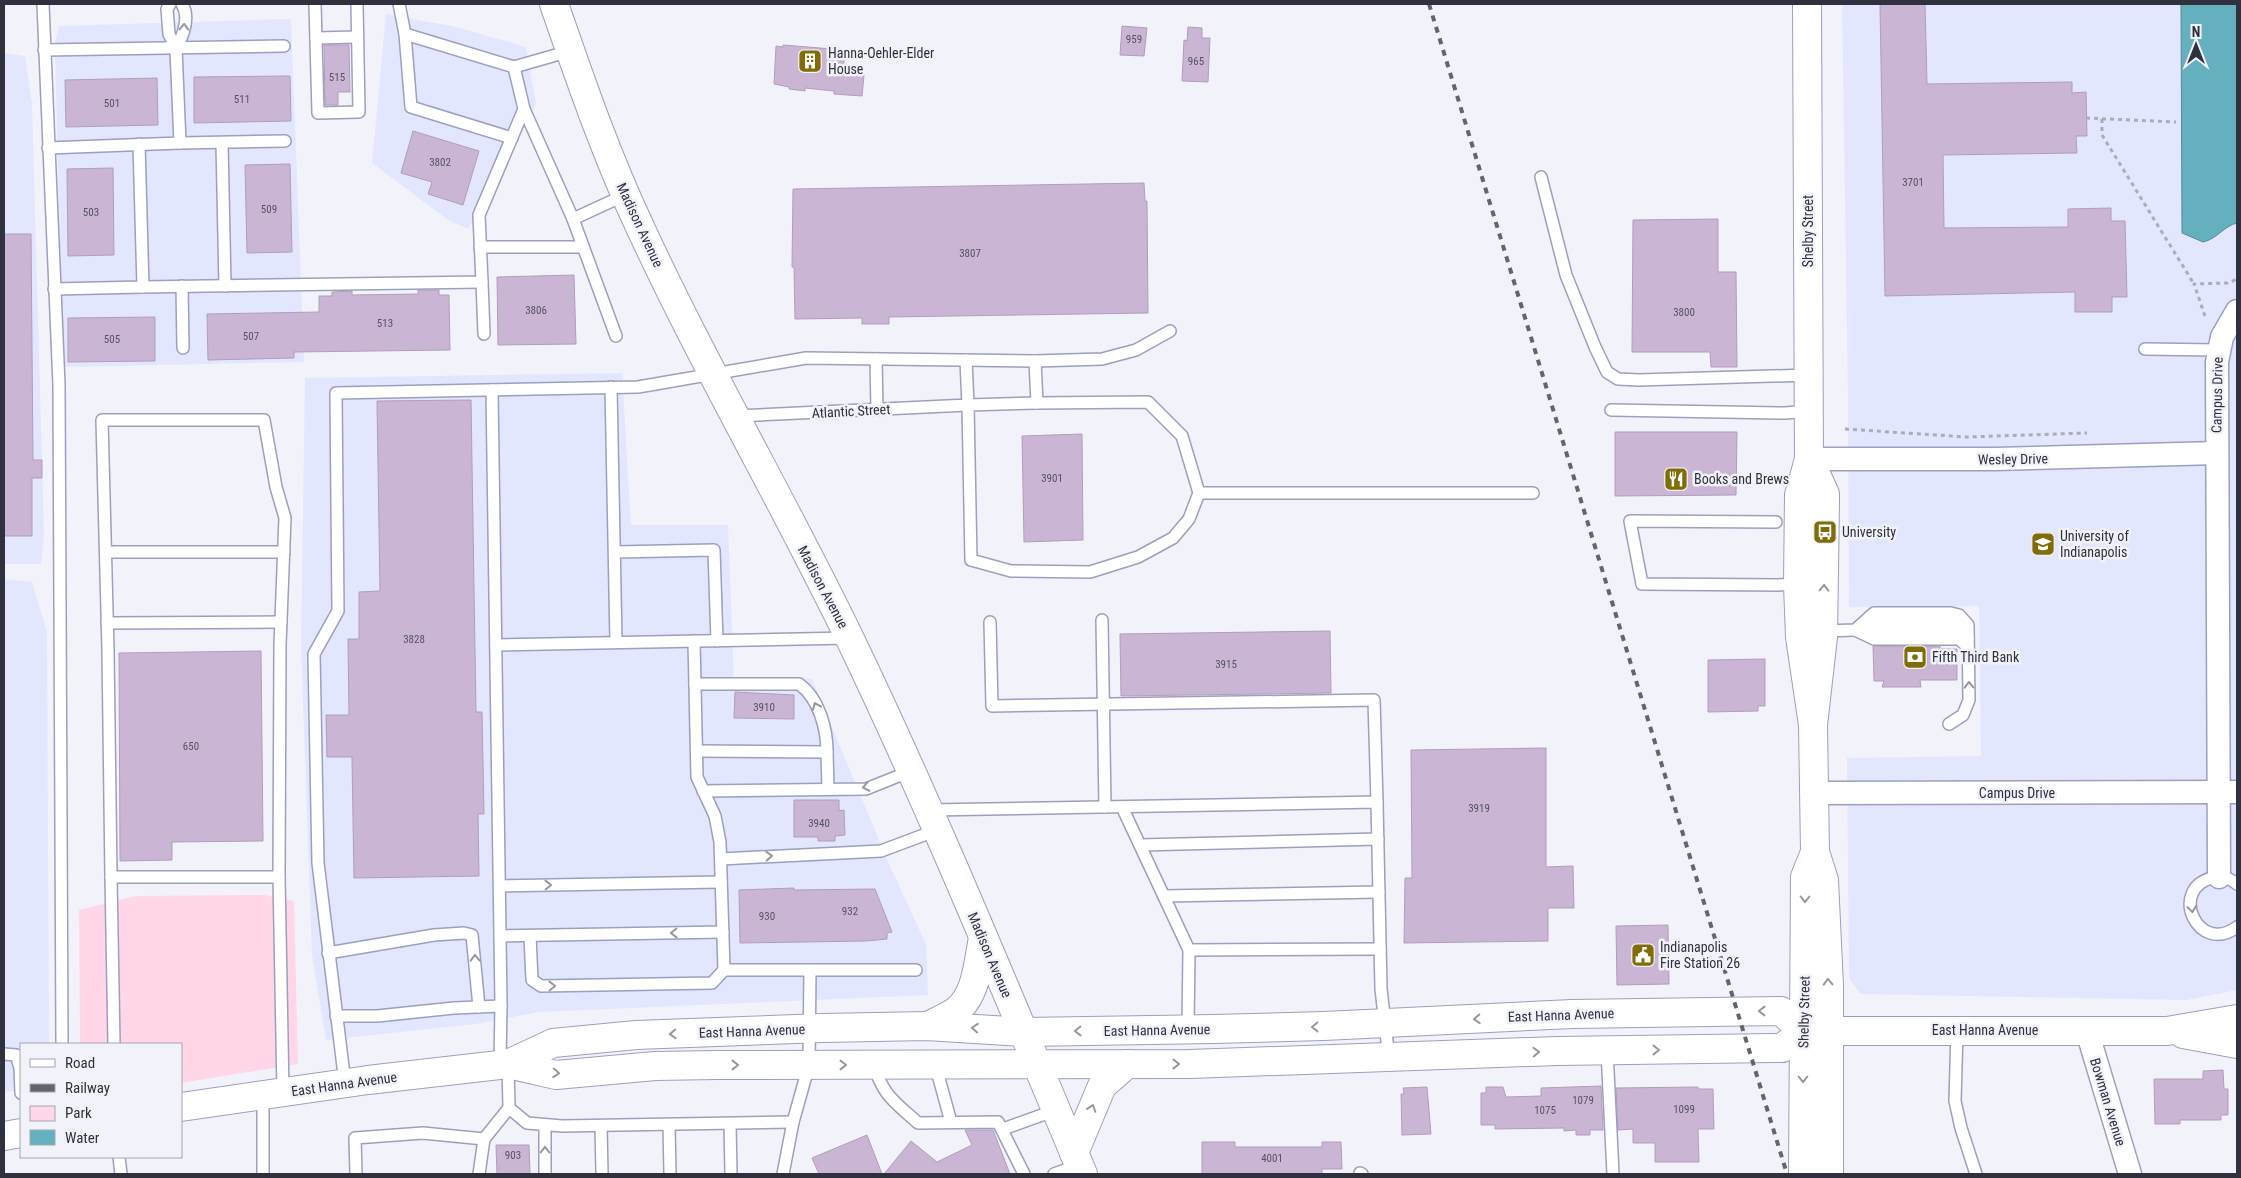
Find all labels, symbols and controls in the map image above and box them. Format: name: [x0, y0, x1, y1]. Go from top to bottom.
north arrow: [2171, 20, 2221, 70]
one-way arrow: [179, 22, 189, 30]
text: N: [2192, 24, 2200, 40]
house number: 959: [1126, 33, 1142, 46]
place label: Hanna-Oehler-Elder House: [828, 45, 934, 77]
building icon: Hanna-Oehler-Elder House: [797, 48, 823, 74]
house number: 965: [1188, 55, 1204, 68]
house number: 515: [329, 71, 345, 84]
house number: 511: [234, 93, 250, 106]
house number: 501: [104, 97, 120, 110]
house number: 3802: [429, 156, 451, 169]
house number: 3701: [1902, 176, 1924, 189]
street label: Madison Avenue: [613, 180, 667, 270]
street label: Shelby Street: [1800, 195, 1816, 267]
house number: 509: [261, 203, 277, 216]
house number: 503: [83, 206, 99, 219]
house number: 3807: [959, 247, 981, 260]
house number: 3806: [525, 304, 547, 317]
house number: 3800: [1673, 306, 1695, 319]
house number: 513: [377, 317, 393, 330]
house number: 507: [243, 330, 259, 343]
house number: 505: [104, 333, 120, 346]
street label: Campus Drive: [2208, 356, 2226, 433]
street label: Atlantic Street: [811, 401, 891, 421]
street label: Wesley Drive: [1978, 450, 2049, 468]
restaurant icon: Books and Brews: [1663, 466, 1689, 492]
place label: Books and Brews: [1694, 471, 1789, 487]
house number: 3901: [1041, 472, 1063, 485]
bus stop icon: University: [1812, 519, 1838, 545]
place label: University: [1842, 524, 1896, 540]
place label: University of Indianapolis: [2060, 528, 2129, 560]
school or university icon: University of Indianapolis: [2030, 531, 2056, 557]
street label: Madison Avenue: [795, 543, 852, 631]
one-way arrow: [1819, 584, 1829, 592]
house number: 3828: [403, 633, 425, 646]
bank icon: Fifth Third Bank: [1902, 644, 1928, 670]
place label: Fifth Third Bank: [1932, 649, 2020, 665]
house number: 3915: [1215, 658, 1237, 671]
one-way arrow: [1964, 680, 1974, 688]
house number: 3910: [753, 701, 775, 714]
one-way arrow: [811, 702, 822, 711]
house number: 650: [183, 740, 199, 753]
one-way arrow: [862, 782, 870, 792]
street label: Campus Drive: [1979, 785, 2056, 801]
house number: 3919: [1468, 802, 1490, 815]
house number: 3940: [808, 817, 830, 830]
one-way arrow: [765, 851, 773, 862]
one-way arrow: [545, 880, 553, 890]
one-way arrow: [1800, 896, 1810, 903]
house number: 932: [842, 905, 858, 918]
one-way arrow: [2186, 905, 2197, 913]
house number: 930: [759, 910, 775, 923]
street label: Madison Avenue: [965, 910, 1015, 1000]
one-way arrow: [670, 928, 678, 938]
place label: Indianapolis Fire Station 26: [1660, 939, 1740, 971]
public building icon: Indianapolis Fire Station 26: [1630, 942, 1656, 968]
one-way arrow: [470, 954, 481, 962]
street label: Shelby Street: [1795, 976, 1813, 1048]
one-way arrow: [1823, 978, 1834, 986]
one-way arrow: [548, 981, 556, 991]
street label: East Hanna Avenue: [1507, 1005, 1615, 1025]
one-way arrow: [1758, 1006, 1766, 1016]
one-way arrow: [1473, 1013, 1481, 1024]
street label: East Hanna Avenue: [698, 1021, 806, 1041]
street label: East Hanna Avenue: [1104, 1021, 1211, 1039]
one-way arrow: [1310, 1021, 1318, 1032]
street label: East Hanna Avenue: [1932, 1022, 2039, 1038]
one-way arrow: [971, 1023, 979, 1034]
one-way arrow: [1074, 1026, 1082, 1036]
one-way arrow: [668, 1029, 676, 1039]
legend: [20, 1043, 182, 1158]
one-way arrow: [1652, 1045, 1660, 1055]
one-way arrow: [1532, 1047, 1540, 1057]
text: Road: [65, 1054, 95, 1072]
street label: Bowman Avenue: [2087, 1056, 2129, 1148]
one-way arrow: [1172, 1059, 1180, 1069]
one-way arrow: [732, 1060, 739, 1070]
one-way arrow: [839, 1060, 847, 1070]
one-way arrow: [552, 1068, 560, 1079]
street label: East Hanna Avenue: [290, 1069, 398, 1099]
one-way arrow: [1798, 1076, 1808, 1084]
text: Railway: [65, 1079, 110, 1097]
house number: 1079: [1572, 1094, 1594, 1107]
house number: 1099: [1673, 1103, 1695, 1116]
text: Park: [65, 1104, 92, 1122]
one-way arrow: [1087, 1104, 1097, 1113]
house number: 1075: [1534, 1104, 1556, 1117]
text: Water: [65, 1129, 100, 1147]
one-way arrow: [540, 1145, 550, 1153]
house number: 903: [505, 1149, 521, 1162]
house number: 4001: [1261, 1152, 1283, 1165]

